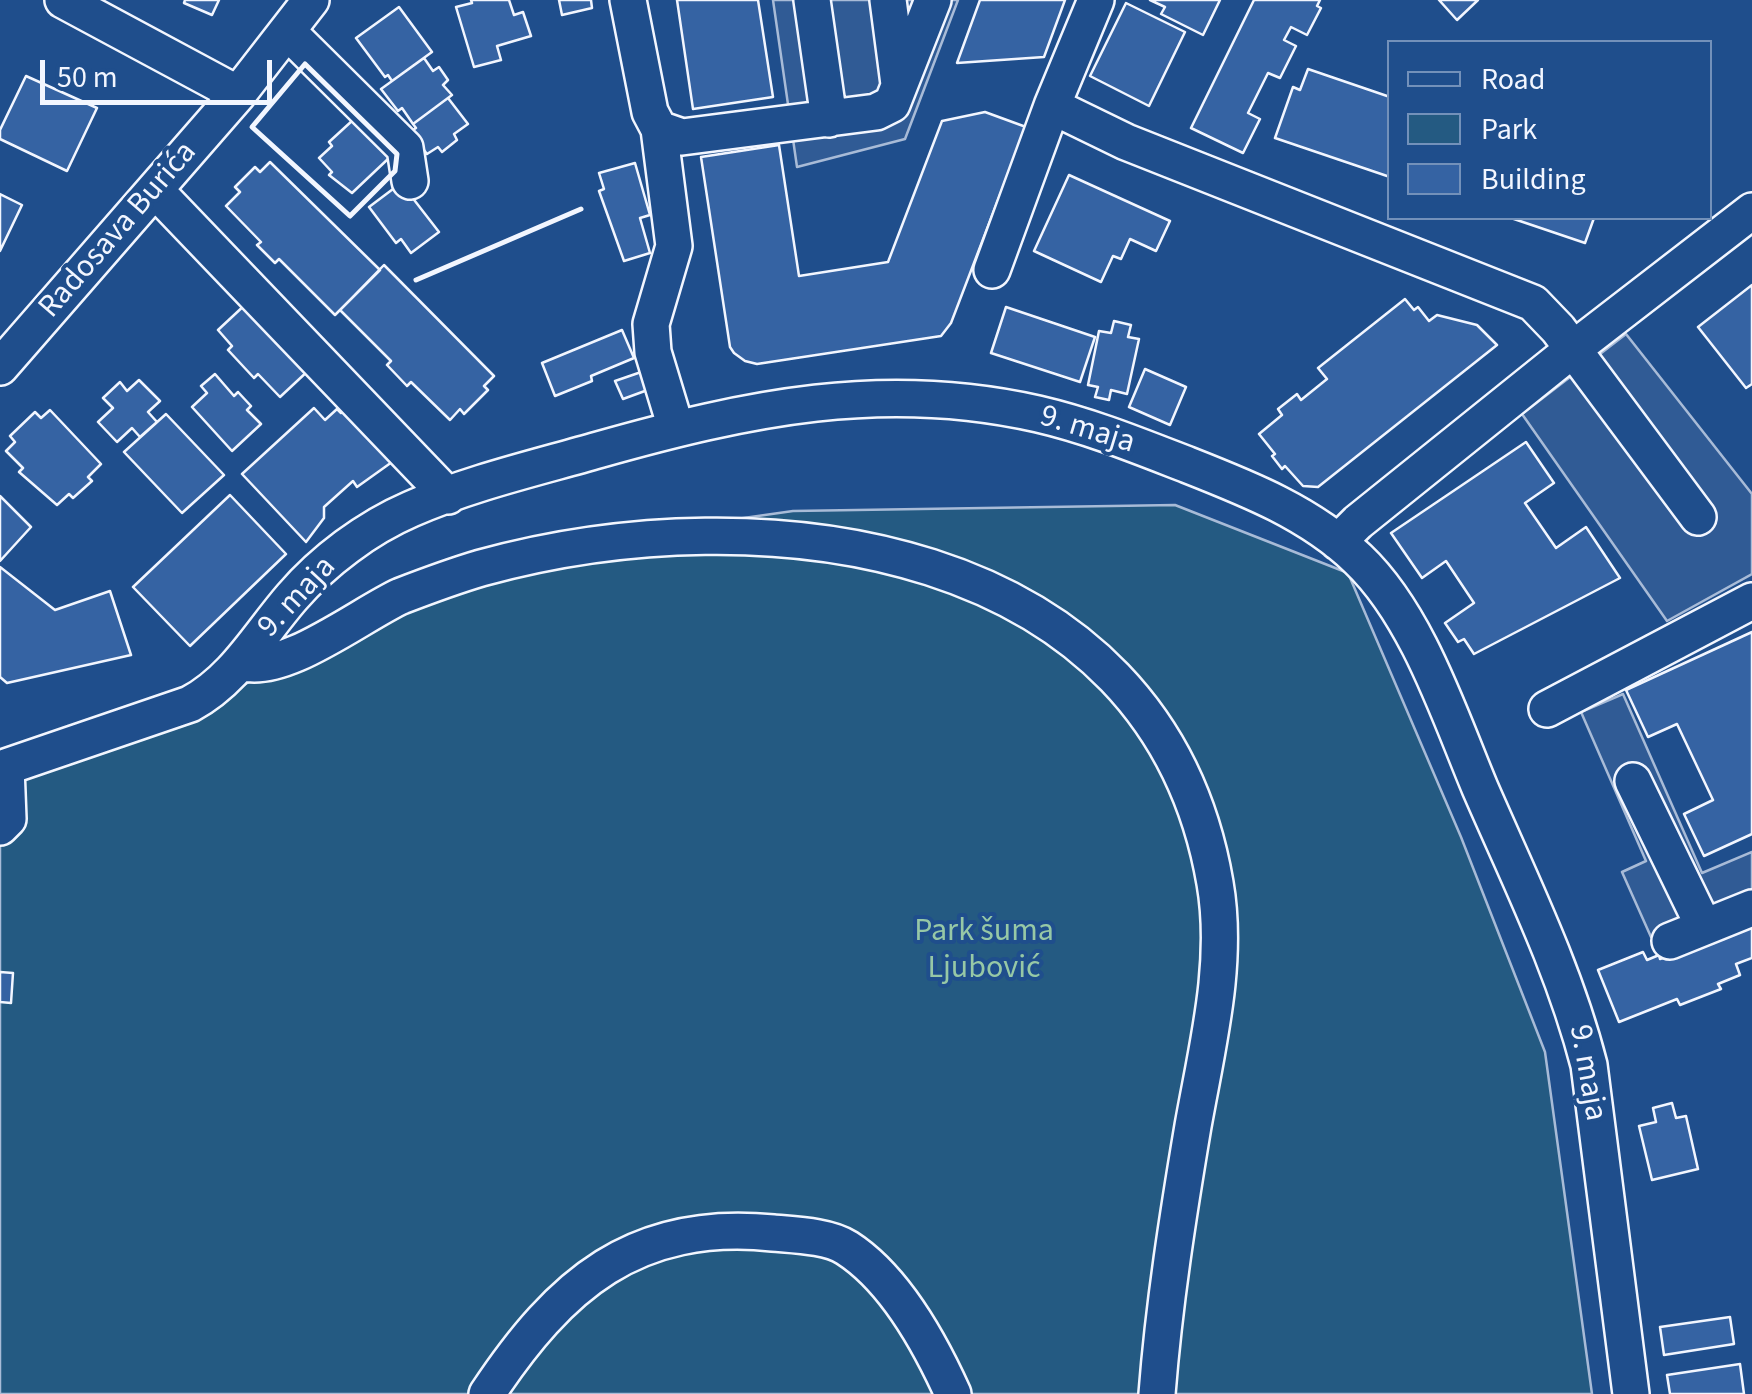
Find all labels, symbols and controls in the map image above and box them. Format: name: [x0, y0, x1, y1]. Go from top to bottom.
scale bar: [45, 40, 278, 102]
legend: [1387, 40, 1712, 220]
text: 50 m: [57, 56, 118, 99]
text: Road: [1481, 58, 1545, 101]
text: Park: [1481, 108, 1537, 151]
street label: Radosava Burića: [32, 135, 206, 327]
text: Building: [1481, 158, 1586, 201]
street label: 9. maja: [1035, 398, 1139, 464]
street label: 9. maja: [251, 549, 345, 647]
park label: Park šuma Ljubović: [914, 914, 1054, 989]
street label: 9. maja: [1559, 1022, 1613, 1124]

